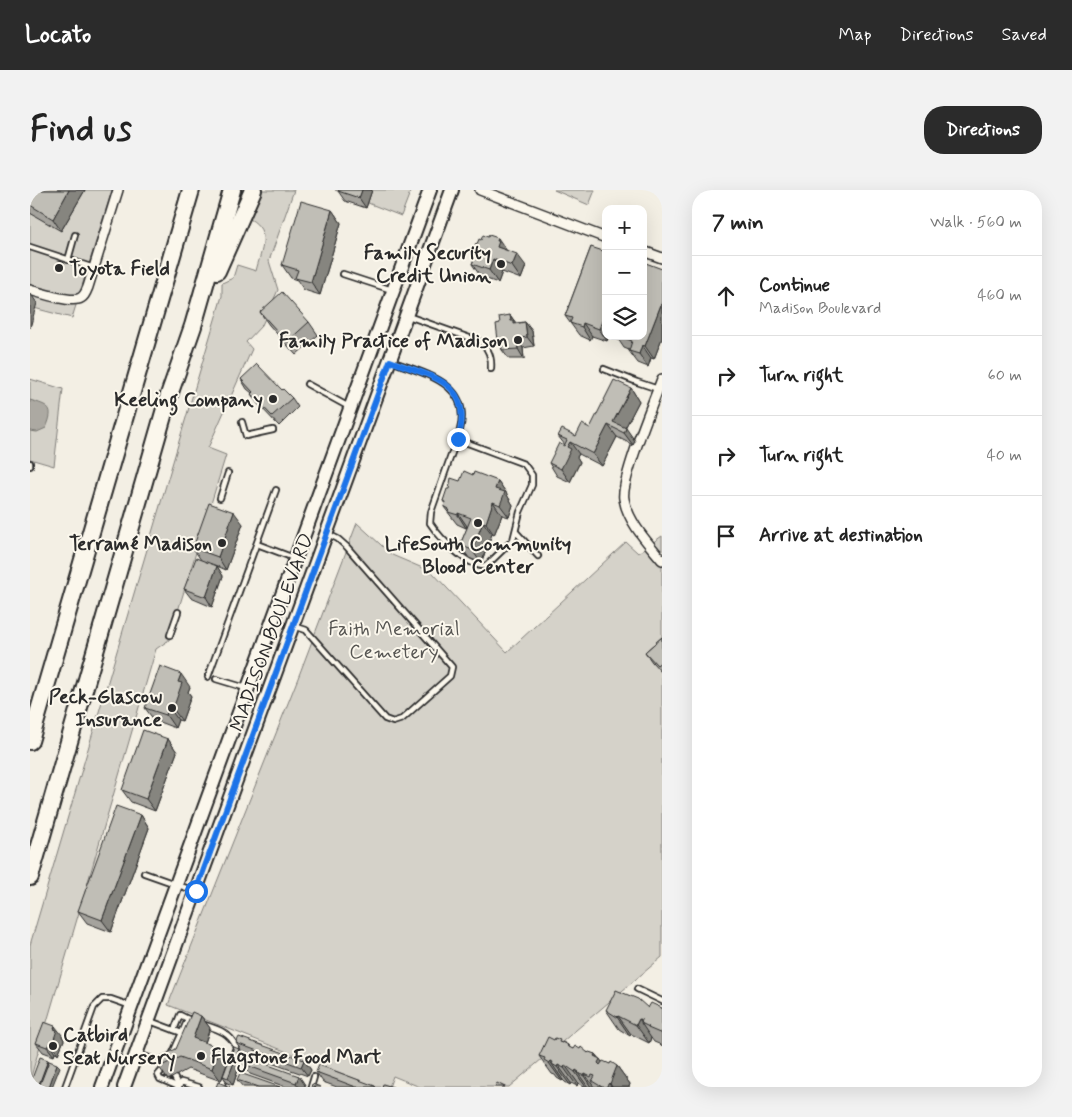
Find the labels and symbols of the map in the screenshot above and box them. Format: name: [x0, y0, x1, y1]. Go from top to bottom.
place label: Family Security Credit Union: [364, 240, 491, 290]
place label: Toyota Field: [69, 256, 170, 283]
marker: Family Security Credit Union: [495, 258, 507, 270]
marker: Toyota Field: [53, 262, 65, 274]
place label: Family Practice of Madison: [279, 328, 508, 355]
marker: Family Practice of Madison: [512, 334, 524, 346]
place label: Keeling Company: [114, 387, 263, 416]
marker: Keeling Company: [267, 393, 279, 405]
route end: [447, 428, 470, 451]
marker: LifeSouth Community Blood Center: [472, 517, 484, 529]
street label: MADISON BOULEVARD: [224, 530, 321, 735]
place label: Terramé Madison: [69, 531, 212, 558]
place label: LifeSouth Community Blood Center: [385, 531, 571, 581]
marker: Terramé Madison: [216, 537, 228, 549]
park label: Faith Memorial Cemetery: [328, 616, 460, 666]
place label: Peck-Glascow Insurance: [49, 684, 162, 734]
marker: Peck-Glascow Insurance: [166, 702, 178, 714]
route start: [185, 880, 208, 903]
place label: Catbird Seat Nursery: [63, 1022, 176, 1072]
marker: Catbird Seat Nursery: [47, 1040, 59, 1052]
place label: Flagstone Food Mart: [211, 1044, 382, 1073]
marker: Flagstone Food Mart: [195, 1050, 207, 1062]

